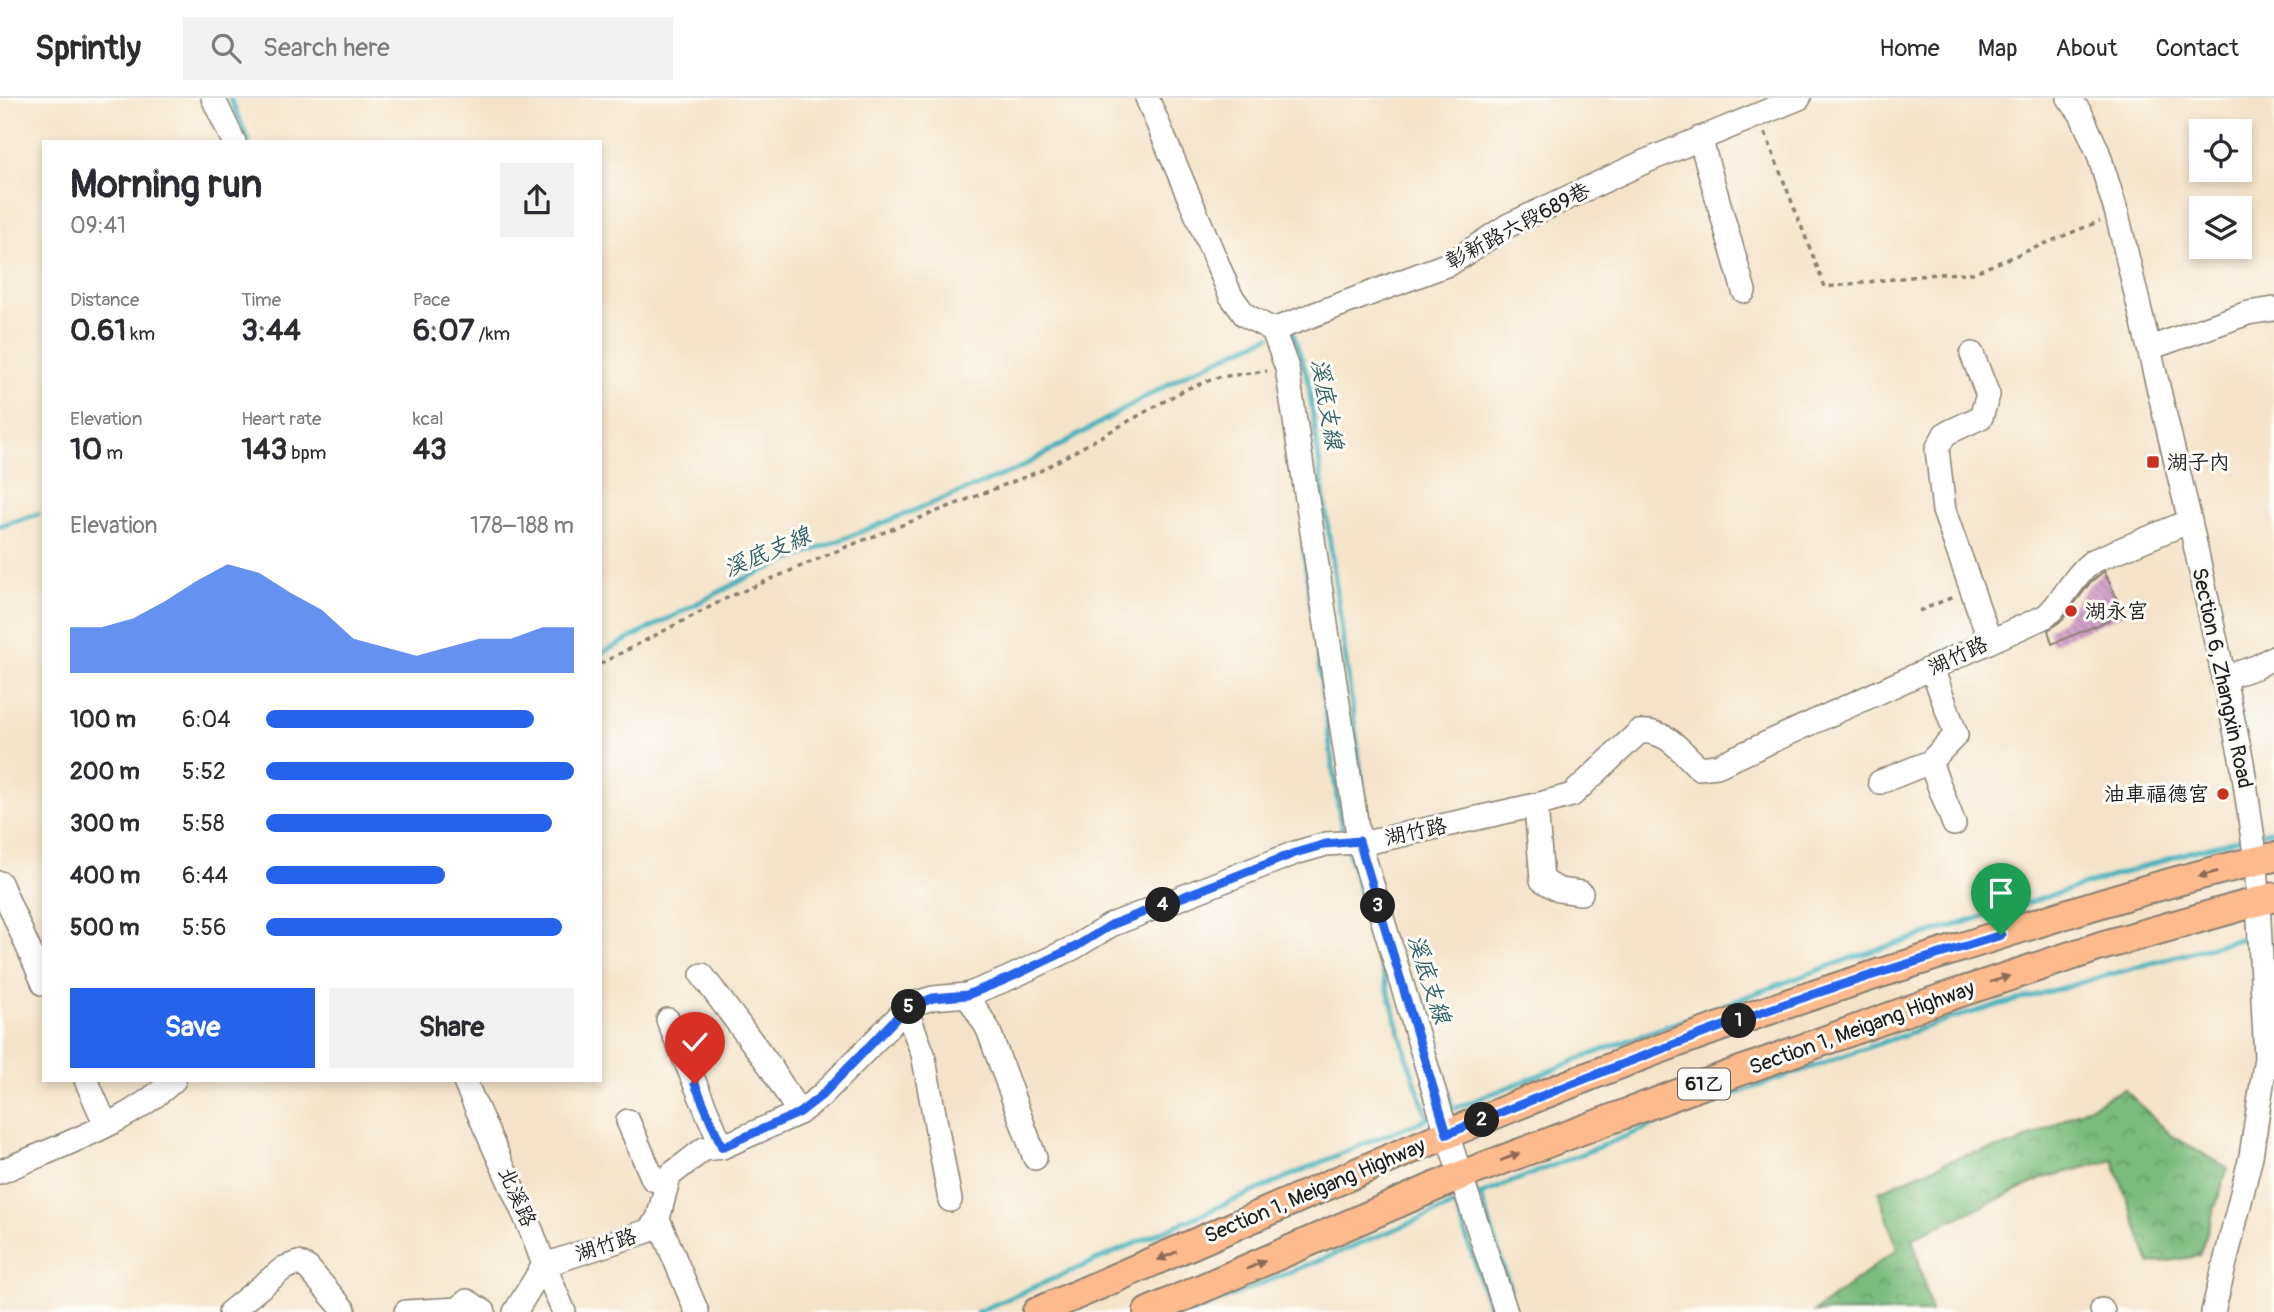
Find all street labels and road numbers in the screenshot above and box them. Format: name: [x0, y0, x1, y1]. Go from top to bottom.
street label: 彰新路六段689巷: [1441, 177, 1595, 275]
street label: Section 6, Zhangxin Road: [2185, 565, 2259, 791]
street label: 湖竹路: [1924, 630, 1992, 682]
street label: 湖竹路: [1382, 812, 1450, 852]
street label: Section 1, Meigang Highway: [1746, 975, 1978, 1081]
road number: 61乙: [1678, 1068, 1730, 1100]
street label: Section 1, Meigang Highway: [1200, 1132, 1430, 1250]
street label: 北溪路: [492, 1163, 542, 1231]
street label: 湖竹路: [572, 1222, 640, 1268]

